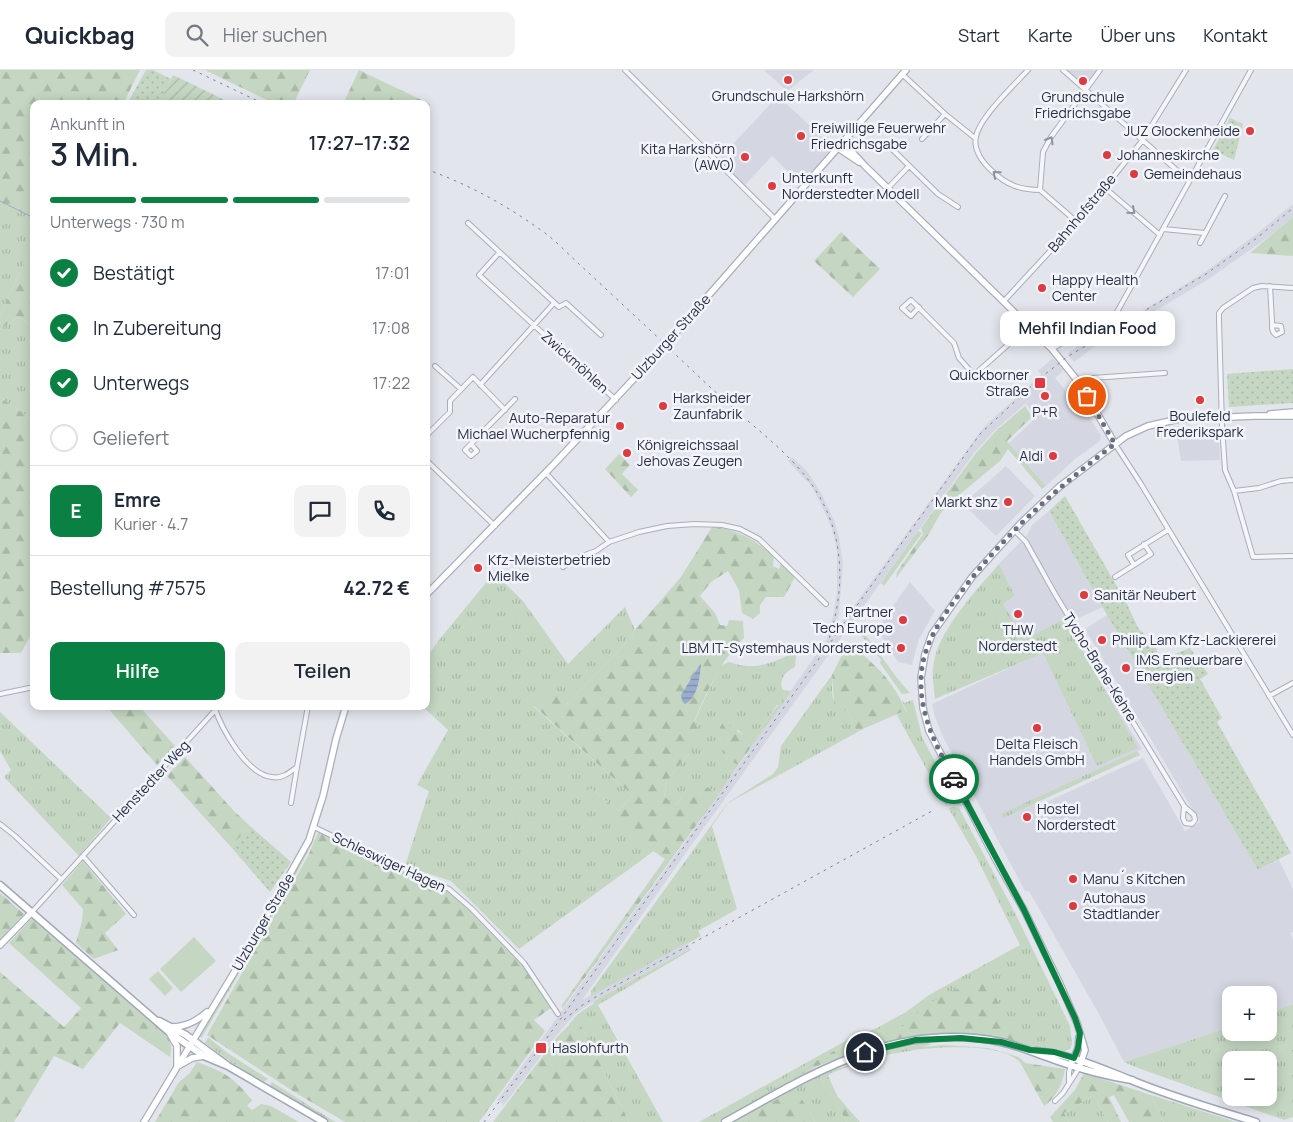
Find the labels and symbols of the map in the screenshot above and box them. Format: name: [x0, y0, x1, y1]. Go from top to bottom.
marker: Grundschule Harkshörn: [782, 74, 794, 86]
marker: Grundschule Friedrichsgabe: [1077, 75, 1089, 87]
place label: Grundschule Harkshörn: [712, 86, 864, 105]
place label: Grundschule Friedrichsgabe: [1035, 87, 1131, 122]
place label: Freiwillige Feuerwehr Friedrichsgabe: [811, 118, 946, 153]
place label: JUZ Glockenheide: [1124, 121, 1240, 140]
marker: JUZ Glockenheide: [1244, 125, 1256, 137]
marker: Freiwillige Feuerwehr Friedrichsgabe: [795, 130, 807, 142]
one-way arrow: [1043, 136, 1053, 145]
place label: Kita Harkshörn (AWO): [641, 139, 735, 174]
place label: Johanneskirche: [1117, 145, 1219, 164]
marker: Johanneskirche: [1101, 149, 1113, 161]
marker: Kita Harkshörn (AWO): [739, 151, 751, 163]
place label: Gemeindehaus: [1144, 164, 1242, 183]
place label: Unterkunft Norderstedter Modell: [782, 168, 920, 203]
marker: Gemeindehaus: [1128, 168, 1140, 180]
street label: Bahnhofstraße: [1043, 170, 1120, 256]
one-way arrow: [993, 172, 1002, 180]
marker: Unterkunft Norderstedter Modell: [766, 180, 778, 192]
one-way arrow: [1127, 206, 1136, 215]
place label: Happy Health Center: [1052, 270, 1138, 305]
marker: Happy Health Center: [1036, 282, 1048, 294]
street label: Ulzburger Straße: [627, 290, 714, 384]
callout: Mehfil Indian Food: [1000, 311, 1174, 346]
street label: Zwickmöhlen: [538, 326, 613, 397]
place label: Quickborner Straße: [949, 365, 1029, 400]
pin: [1066, 375, 1108, 417]
marker: Quickborner Straße: [1033, 376, 1047, 390]
place label: Harksheider Zaunfabrik: [673, 388, 751, 423]
marker: P+R: [1039, 390, 1051, 402]
marker: Boulefeld Frederikspark: [1194, 394, 1206, 406]
marker: Harksheider Zaunfabrik: [657, 400, 669, 412]
place label: P+R: [1032, 402, 1058, 421]
place label: Boulefeld Frederikspark: [1156, 406, 1245, 441]
place label: Auto-Reparatur Michael Wucherpfennig: [457, 408, 610, 443]
marker: Auto-Reparatur Michael Wucherpfennig: [614, 420, 626, 432]
place label: Königreichssaal Jehovas Zeugen: [637, 435, 742, 470]
place label: Aldi: [1019, 446, 1043, 465]
marker: Königreichssaal Jehovas Zeugen: [621, 447, 633, 459]
marker: Aldi: [1047, 450, 1059, 462]
place label: Markt shz: [935, 492, 998, 511]
marker: Markt shz: [1002, 496, 1014, 508]
place label: Kfz-Meisterbetrieb Mielke: [488, 550, 611, 585]
marker: Kfz-Meisterbetrieb Mielke: [472, 562, 484, 574]
place label: Sanitär Neubert: [1094, 585, 1197, 604]
marker: Sanitär Neubert: [1078, 589, 1090, 601]
place label: Partner Tech Europe: [813, 602, 893, 637]
marker: THW Norderstedt: [1012, 608, 1024, 620]
street label: Tycho-Brahe-Kehre: [1059, 608, 1142, 725]
marker: Partner Tech Europe: [897, 614, 909, 626]
place label: THW Norderstedt: [979, 620, 1058, 655]
place label: Philip Lam Kfz-Lackiererei: [1112, 630, 1276, 649]
marker: Philip Lam Kfz-Lackiererei: [1096, 634, 1108, 646]
place label: LBM IT-Systemhaus Norderstedt: [681, 638, 891, 657]
marker: LBM IT-Systemhaus Norderstedt: [895, 642, 907, 654]
place label: IMS Erneuerbare Energien: [1136, 650, 1243, 685]
marker: IMS Erneuerbare Energien: [1120, 662, 1132, 674]
marker: Delta Fleisch Handels GmbH: [1031, 722, 1043, 734]
place label: Delta Fleisch Handels GmbH: [989, 734, 1085, 769]
street label: Henstedter Weg: [108, 736, 193, 826]
courier: [929, 754, 979, 804]
place label: Hostel Norderstedt: [1037, 799, 1116, 834]
marker: Hostel Norderstedt: [1021, 811, 1033, 823]
street label: Schleswiger Hagen: [329, 827, 449, 896]
place label: Manu´s Kitchen: [1083, 869, 1185, 888]
street label: Ulzburger Straße: [227, 870, 298, 974]
marker: Manu´s Kitchen: [1067, 873, 1079, 885]
place label: Autohaus Stadtlander: [1083, 888, 1160, 923]
marker: Autohaus Stadtlander: [1067, 900, 1079, 912]
pin: [844, 1031, 886, 1073]
place label: Haslohfurth: [552, 1038, 629, 1057]
marker: Haslohfurth: [534, 1041, 548, 1055]

